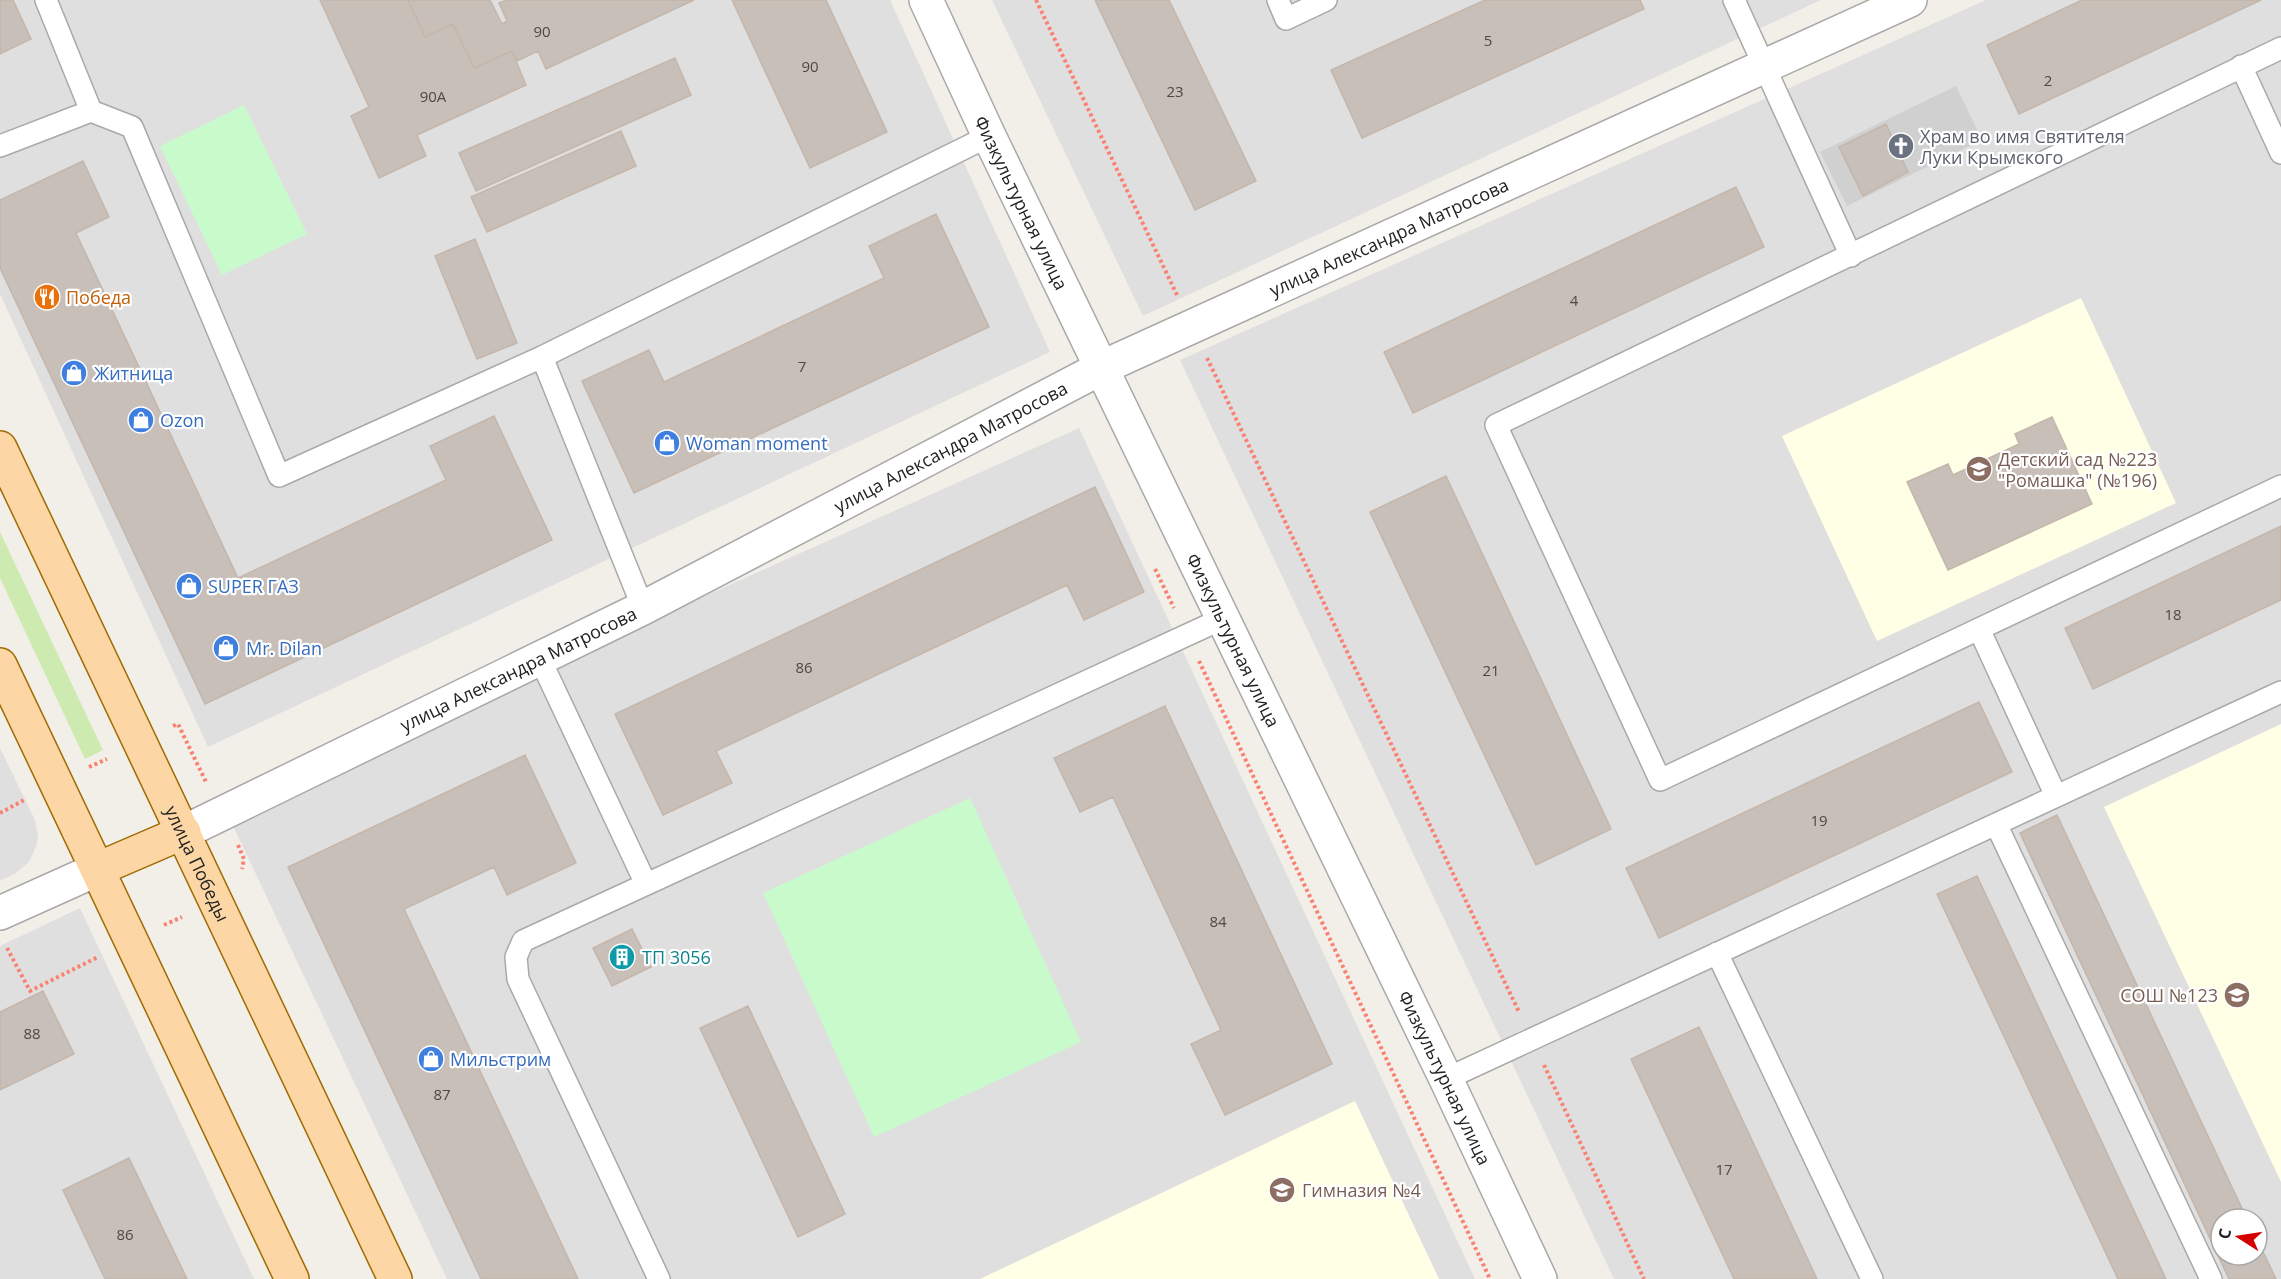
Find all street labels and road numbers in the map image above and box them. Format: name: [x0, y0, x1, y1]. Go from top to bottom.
street label: Физкультурная улица: [969, 112, 1074, 294]
street label: улица Александра Матросова: [1265, 172, 1512, 302]
street label: улица Александра Матросова: [830, 376, 1071, 518]
street label: Физкультурная улица: [1181, 549, 1286, 731]
street label: улица Александра Матросова: [396, 601, 641, 737]
street label: улица Победы: [160, 802, 235, 925]
street label: Физкультурная улица: [1393, 986, 1497, 1169]

